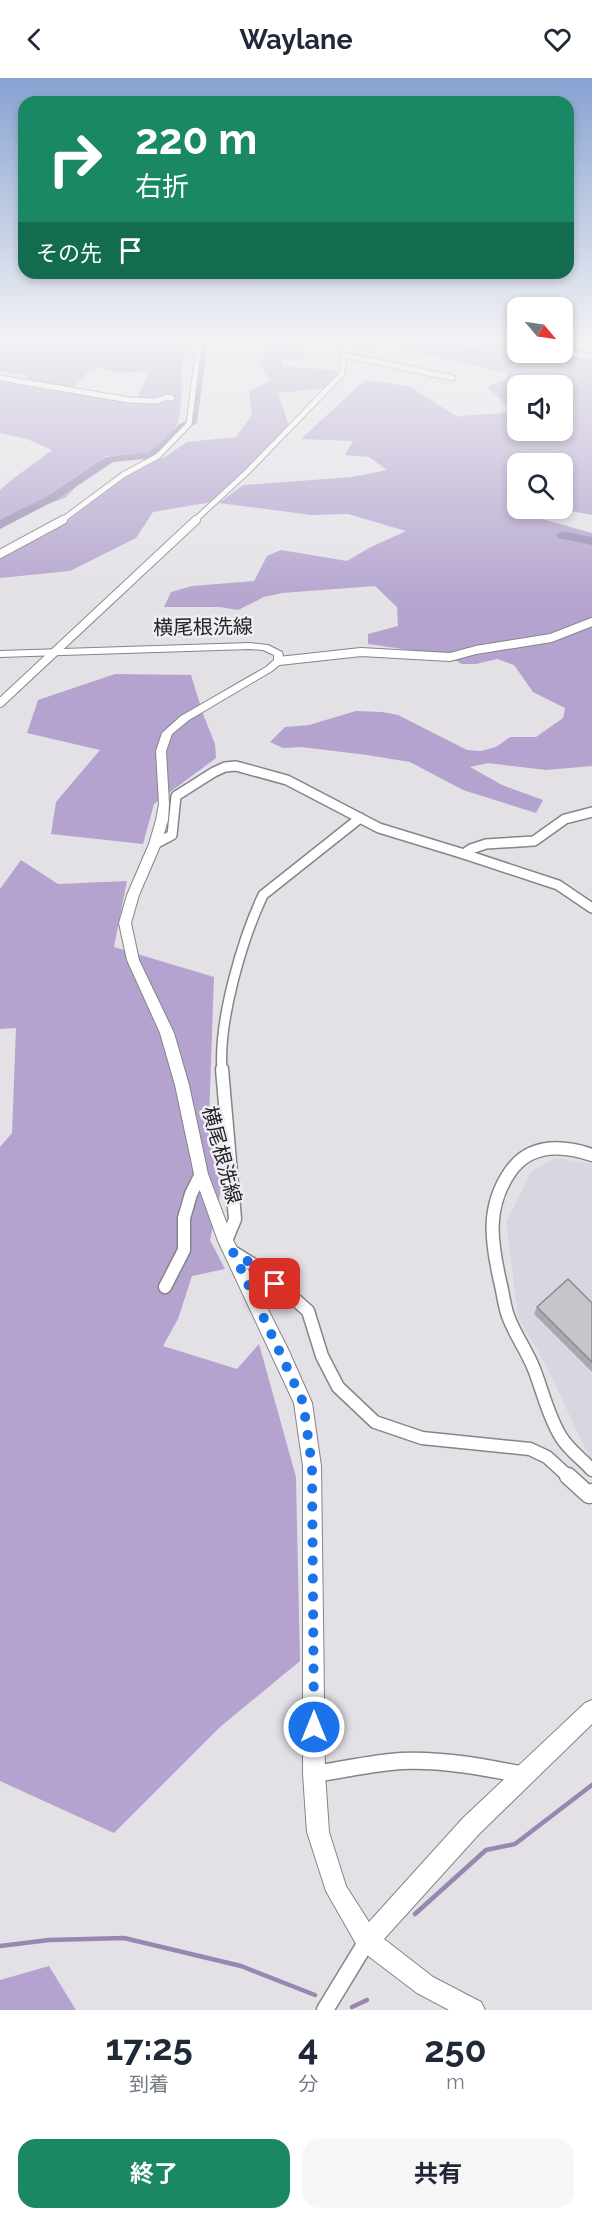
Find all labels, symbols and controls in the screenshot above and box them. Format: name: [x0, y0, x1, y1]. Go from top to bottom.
icon: back: [18, 23, 51, 56]
icon: heart: [541, 23, 574, 56]
text: Waylane: [239, 24, 353, 55]
text: 220 m: [135, 115, 257, 164]
icon: right: [36, 120, 114, 198]
text: 右折: [135, 171, 189, 202]
icon: arrive: [114, 234, 147, 267]
text: その先: [36, 240, 102, 266]
north arrow: [507, 297, 573, 363]
map controls: [507, 297, 573, 519]
button: sound: [507, 375, 573, 441]
button: search: [507, 453, 573, 519]
street label: 横尾根洗線: [153, 614, 253, 640]
street label: 横尾根洗線: [197, 1104, 247, 1206]
pin: [249, 1258, 300, 1309]
icon: arrive: [258, 1267, 291, 1300]
position arrow: [282, 1695, 346, 1759]
text: 17:25: [105, 2026, 193, 2068]
text: 4: [298, 2026, 319, 2068]
text: 250: [424, 2028, 487, 2070]
text: m: [446, 2070, 465, 2094]
text: 到着: [129, 2072, 169, 2096]
text: 分: [298, 2072, 318, 2096]
button: 終了: [18, 2139, 290, 2208]
button: 共有: [302, 2139, 574, 2208]

